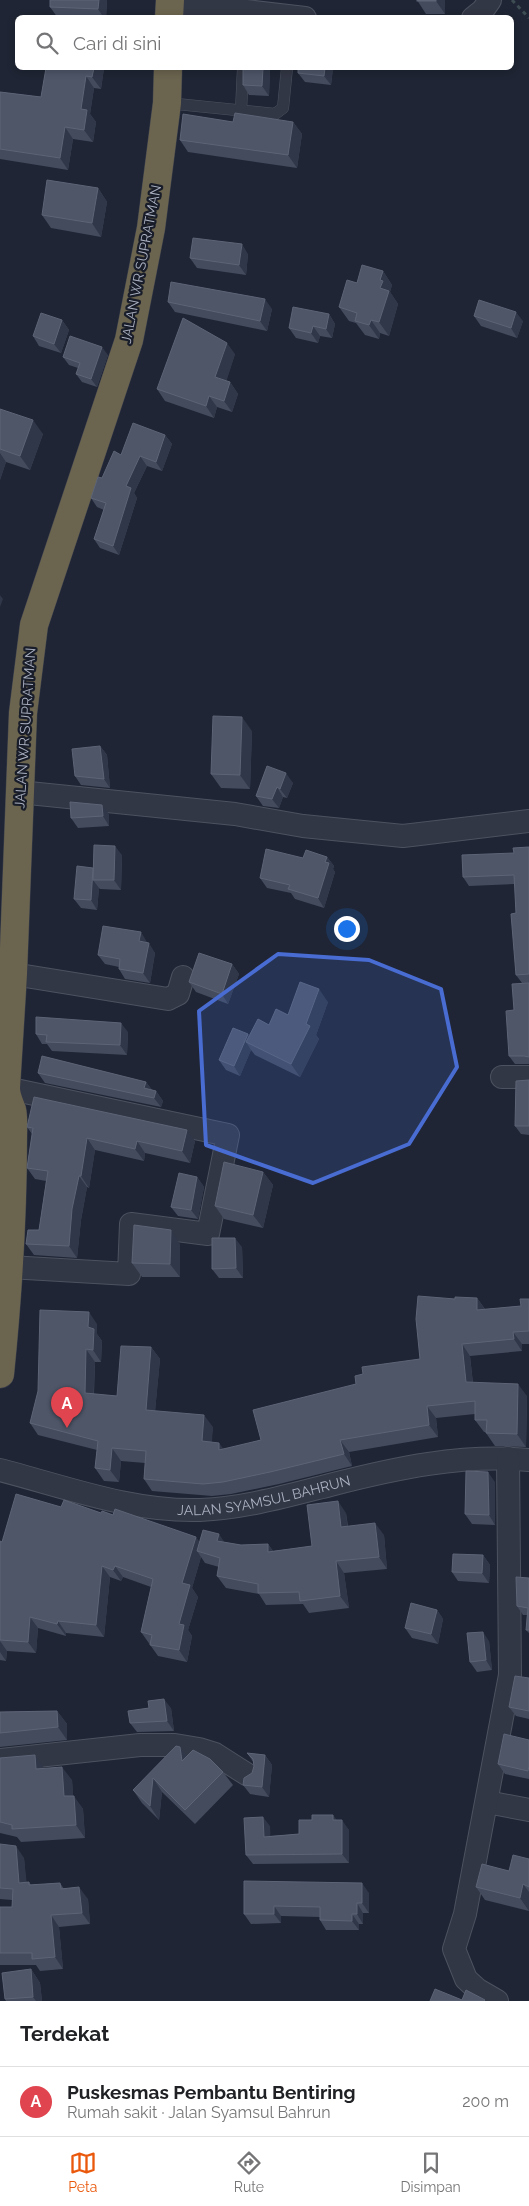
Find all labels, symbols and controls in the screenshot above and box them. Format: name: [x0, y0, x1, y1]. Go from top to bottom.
search box: [15, 15, 514, 70]
icon: search: [33, 29, 61, 57]
text: Cari di sini: [73, 32, 161, 54]
street label: JALAN WR SUPRATMAN: [118, 183, 164, 345]
street label: JALAN WR SUPRATMAN: [11, 647, 39, 809]
your location: [334, 916, 360, 942]
pin: A: [51, 1387, 83, 1428]
street label: JALAN SYAMSUL BAHRUN: [177, 1472, 352, 1518]
text: Terdekat: [20, 2021, 109, 2046]
text: Puskesmas Pembantu Bentiring: [67, 2081, 356, 2103]
text: A: [31, 2092, 41, 2111]
text: 200 m: [462, 2092, 509, 2111]
text: Rumah sakit · Jalan Syamsul Bahrun: [67, 2103, 331, 2122]
tab: Peta: [68, 2149, 97, 2195]
tab: Rute: [234, 2149, 264, 2195]
tab: Disimpan: [401, 2149, 461, 2195]

